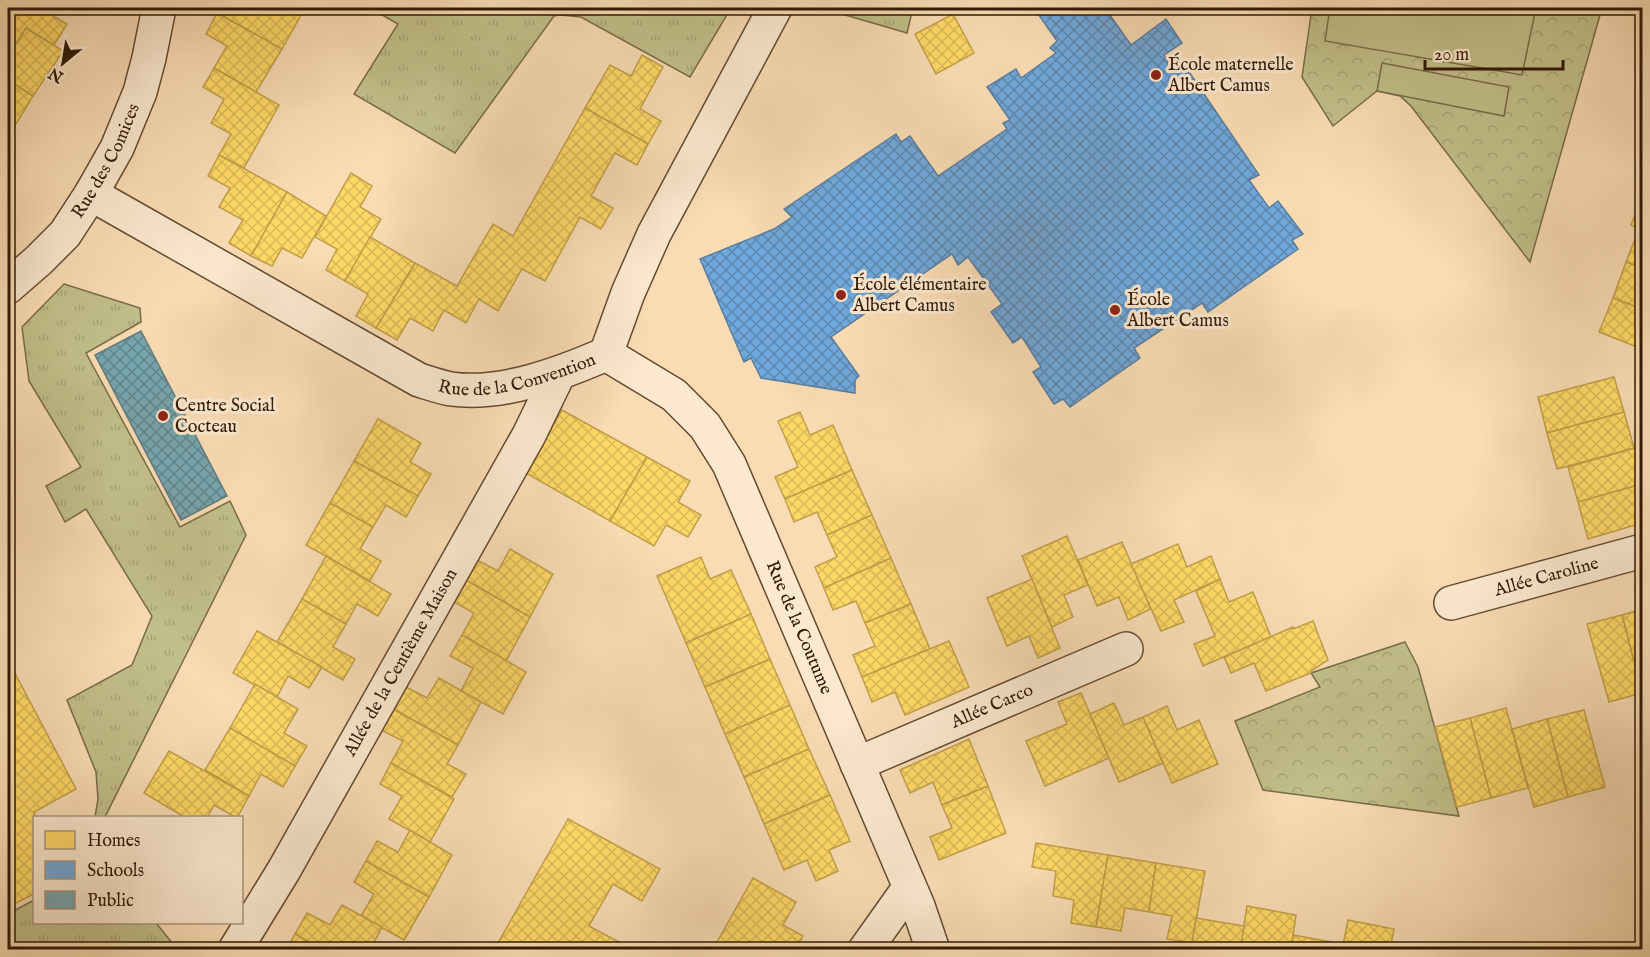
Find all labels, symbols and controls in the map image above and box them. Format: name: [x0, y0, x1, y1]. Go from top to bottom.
north arrow: [33, 33, 93, 93]
scale bar: [1425, 33, 1563, 71]
text: 20 m: [1434, 44, 1469, 67]
place label: École maternelle Albert Camus: [1167, 52, 1293, 98]
text: N: [45, 62, 68, 87]
marker: École maternelle Albert Camus: [1149, 68, 1163, 82]
street label: Rue des Comices: [67, 100, 145, 223]
place label: École élémentaire Albert Camus: [852, 272, 987, 318]
place label: École Albert Camus: [1126, 287, 1229, 333]
marker: École élémentaire Albert Camus: [834, 288, 848, 302]
marker: École Albert Camus: [1108, 303, 1122, 317]
street label: Rue de la Convention: [436, 348, 599, 402]
place label: Centre Social Cocteau: [175, 395, 275, 439]
marker: Centre Social Cocteau: [156, 409, 170, 423]
street label: Allée Caroline: [1491, 552, 1601, 602]
street label: Rue de la Coutume: [760, 557, 838, 698]
street label: Allée de la Centième Maison: [338, 564, 463, 761]
street label: Allée Carco: [947, 678, 1037, 734]
legend: [33, 816, 243, 924]
text: Homes: [87, 830, 140, 853]
text: Schools: [87, 860, 144, 883]
text: Public: [87, 890, 134, 913]

